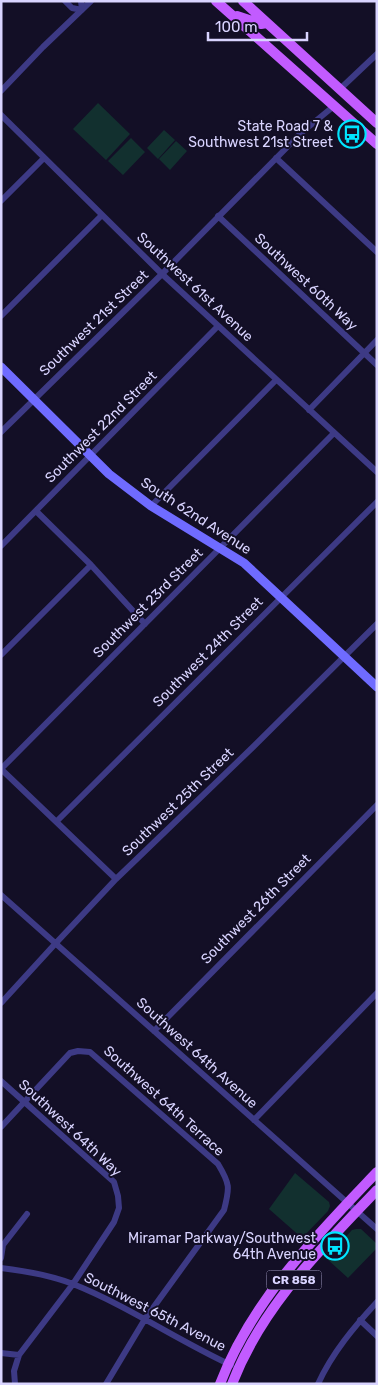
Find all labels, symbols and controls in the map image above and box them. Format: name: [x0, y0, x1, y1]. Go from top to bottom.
scale bar: [208, 10, 307, 42]
text: 100 m: [215, 18, 257, 36]
place label: State Road 7 & Southwest 21st Street: [188, 118, 334, 151]
bus stop icon: State Road 7 & Southwest 21st Street: [337, 119, 367, 149]
street label: Southwest 61st Avenue: [133, 229, 257, 345]
street label: Southwest 60th Way: [251, 230, 361, 334]
street label: Southwest 21st Street: [36, 266, 152, 379]
street label: Southwest 22nd Street: [42, 367, 161, 486]
street label: South 62nd Avenue: [138, 474, 255, 558]
street label: Southwest 23rd Street: [90, 544, 207, 661]
street label: Southwest 24th Street: [149, 593, 267, 711]
street label: Southwest 25th Street: [119, 744, 238, 860]
street label: Southwest 26th Street: [197, 850, 315, 968]
street label: Southwest 64th Avenue: [133, 994, 261, 1112]
street label: Southwest 64th Terrace: [100, 1042, 228, 1160]
street label: Southwest 64th Way: [15, 1076, 125, 1180]
place label: Miramar Parkway/Southwest 64th Avenue: [128, 1230, 317, 1263]
bus stop icon: Miramar Parkway/Southwest 64th Avenue: [320, 1231, 350, 1261]
street label: Southwest 65th Avenue: [81, 1269, 229, 1355]
road number: CR 858: [266, 1270, 322, 1290]

